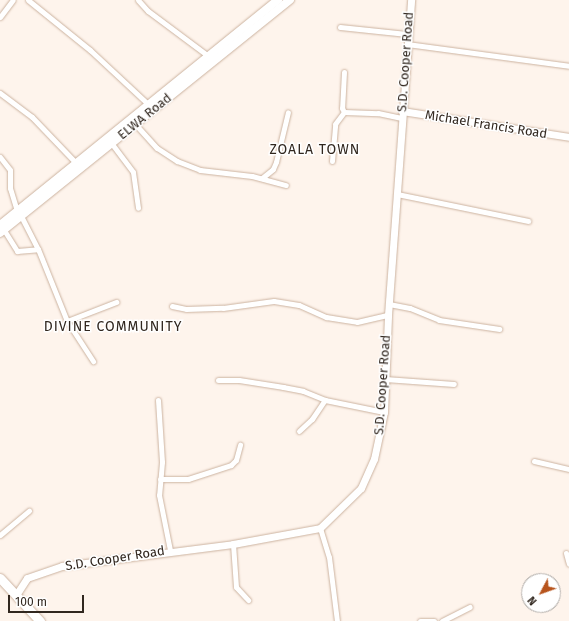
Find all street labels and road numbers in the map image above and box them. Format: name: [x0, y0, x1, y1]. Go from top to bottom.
street label: S.D. Cooper Road: [395, 11, 417, 113]
street label: ELWA Road: [115, 91, 175, 143]
street label: Michael Francis Road: [424, 108, 548, 142]
street label: S.D. Cooper Road: [372, 334, 394, 436]
street label: S.D. Cooper Road: [64, 543, 166, 575]

